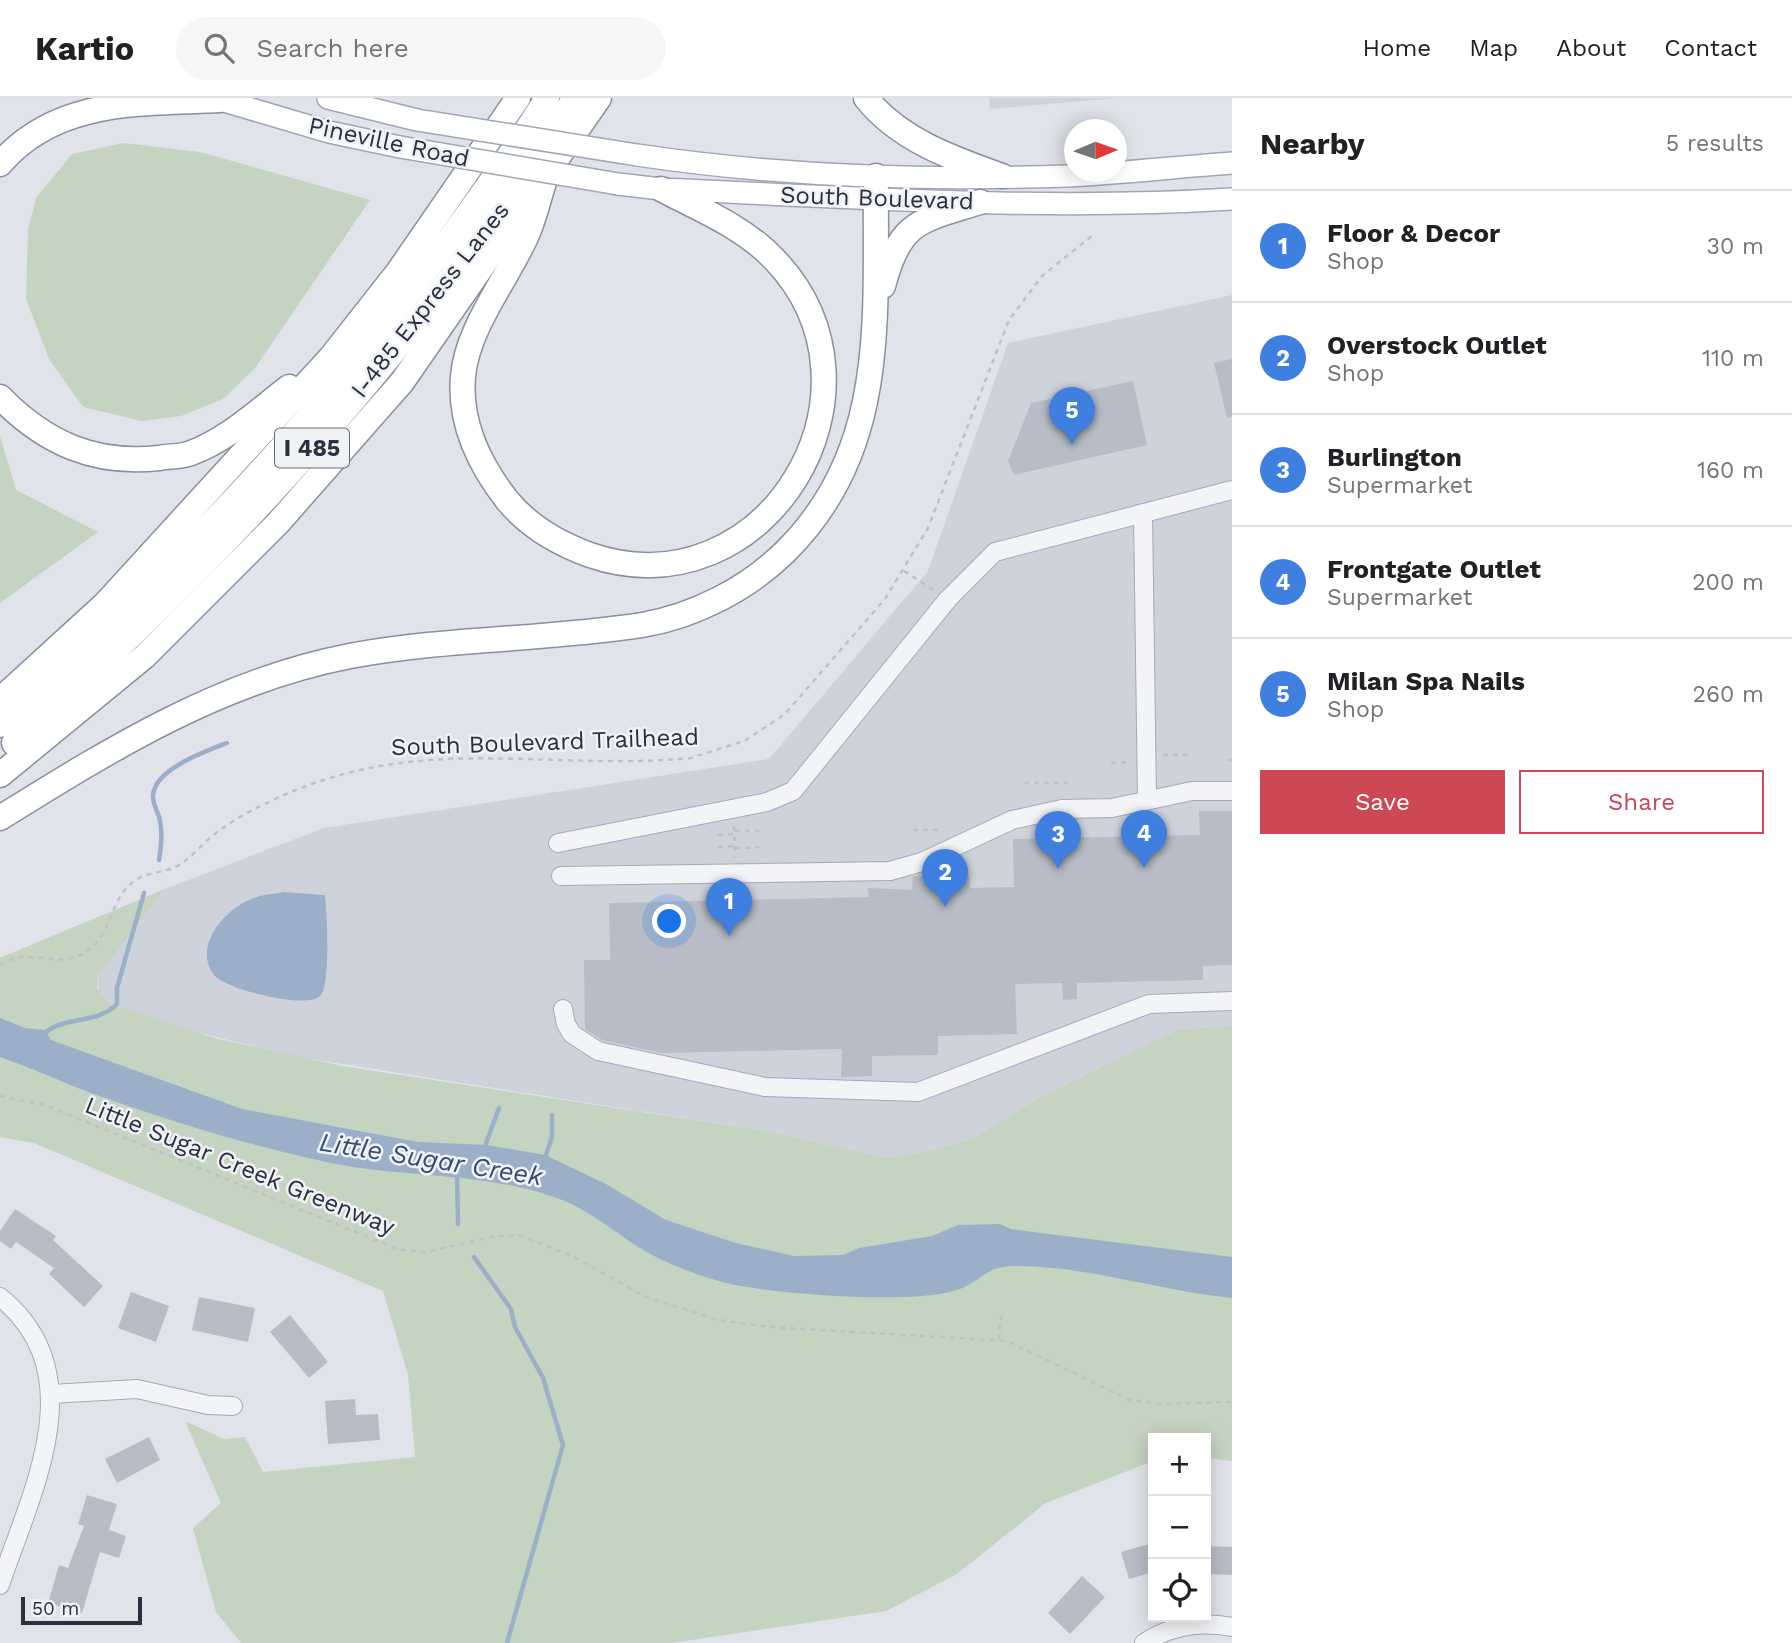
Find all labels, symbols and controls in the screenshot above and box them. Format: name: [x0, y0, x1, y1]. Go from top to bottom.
search box: [176, 17, 666, 80]
text: Kartio: [35, 29, 134, 68]
icon: search: [200, 29, 238, 67]
text: Search here: [256, 33, 409, 63]
text: Home: [1363, 34, 1431, 62]
text: Map: [1469, 34, 1518, 62]
text: About: [1556, 34, 1626, 62]
text: Contact: [1664, 34, 1757, 62]
street label: Pineville Road: [306, 111, 472, 173]
north arrow: [1064, 119, 1127, 182]
text: Nearby: [1260, 126, 1365, 161]
text: 5 results: [1666, 130, 1764, 157]
street label: South Boulevard: [780, 181, 974, 215]
street label: I-485 Express Lanes: [345, 197, 515, 403]
text: Floor & Decor: [1327, 218, 1500, 248]
text: 1: [1278, 233, 1288, 260]
text: 30 m: [1707, 233, 1764, 260]
text: Shop: [1327, 248, 1384, 275]
text: Overstock Outlet: [1327, 330, 1547, 360]
text: 2: [1276, 345, 1290, 372]
text: 110 m: [1702, 345, 1764, 372]
text: Shop: [1327, 360, 1384, 387]
pin: 5: [1049, 387, 1095, 445]
road number: I 485: [275, 428, 349, 468]
text: Burlington: [1327, 442, 1462, 472]
text: 3: [1276, 457, 1290, 484]
text: 160 m: [1697, 457, 1764, 484]
text: Supermarket: [1327, 472, 1472, 499]
text: Frontgate Outlet: [1327, 554, 1541, 584]
text: 4: [1276, 569, 1290, 596]
text: 200 m: [1692, 569, 1764, 596]
text: Supermarket: [1327, 584, 1472, 611]
text: Milan Spa Nails: [1327, 666, 1525, 696]
text: 5: [1276, 681, 1290, 708]
text: 260 m: [1693, 681, 1764, 708]
text: Shop: [1327, 696, 1384, 723]
street label: South Boulevard Trailhead: [391, 723, 699, 761]
button: Save: [1260, 770, 1505, 834]
button: Share: [1519, 770, 1764, 834]
pin: 4: [1121, 810, 1167, 868]
pin: 3: [1035, 811, 1081, 869]
pin: 2: [922, 849, 968, 907]
pin: 1: [706, 878, 752, 936]
your location: [652, 904, 686, 938]
street label: Little Sugar Creek Greenway: [81, 1091, 400, 1241]
water label: Little Sugar Creek: [317, 1127, 545, 1192]
map controls: [1148, 1433, 1211, 1622]
button: +: [1148, 1433, 1211, 1496]
button: −: [1148, 1496, 1211, 1559]
button: locate: [1148, 1559, 1211, 1622]
scale bar: [21, 1594, 142, 1626]
text: 50 m: [32, 1597, 79, 1620]

